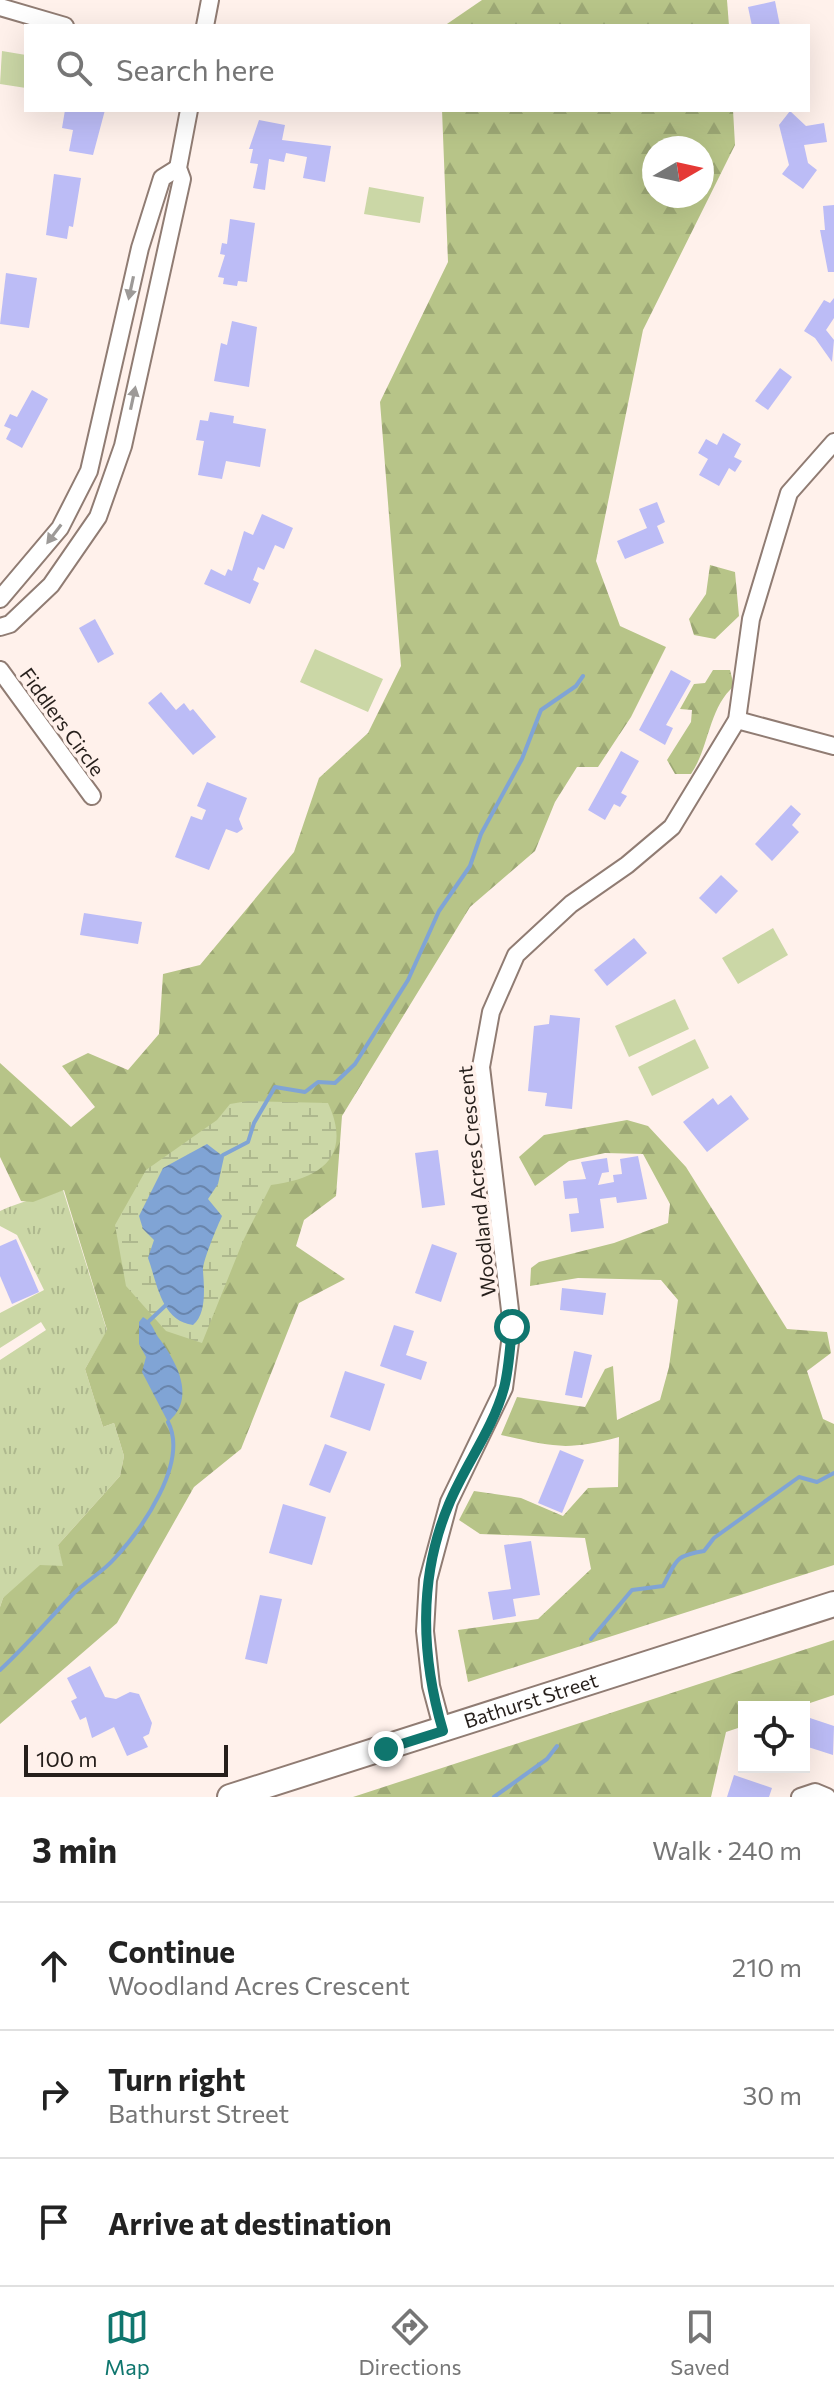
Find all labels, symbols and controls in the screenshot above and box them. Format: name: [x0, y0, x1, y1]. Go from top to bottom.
search box: [24, 24, 810, 112]
icon: search: [52, 46, 96, 90]
text: Search here: [116, 50, 275, 87]
north arrow: [642, 136, 714, 208]
one-way arrow: [124, 276, 137, 301]
one-way arrow: [128, 385, 140, 410]
one-way arrow: [47, 524, 63, 544]
street label: Fiddlers Circle: [16, 663, 110, 780]
street label: Woodland Acres Crescent: [452, 1064, 500, 1298]
route start: [494, 1309, 530, 1345]
street label: Bathurst Street: [461, 1667, 601, 1733]
map controls: [738, 1701, 810, 1773]
button: locate: [738, 1701, 810, 1773]
route end: [368, 1731, 404, 1767]
scale bar: [24, 1741, 228, 1777]
text: 100 m: [36, 1745, 98, 1772]
text: 3 min: [32, 1828, 117, 1870]
text: Walk · 240 m: [652, 1834, 802, 1865]
text: Continue: [108, 1932, 235, 1969]
icon: ahead: [32, 1944, 76, 1988]
text: 210 m: [732, 1951, 802, 1982]
text: Woodland Acres Crescent: [108, 1969, 410, 2000]
text: Turn right: [108, 2060, 245, 2097]
icon: right: [32, 2072, 76, 2116]
text: 30 m: [743, 2079, 802, 2110]
text: Bathurst Street: [108, 2097, 289, 2128]
icon: arrive: [32, 2200, 76, 2244]
text: Arrive at destination: [108, 2204, 392, 2241]
tab: Map: [104, 2305, 150, 2380]
tab: Directions: [358, 2305, 462, 2380]
tab: Saved: [670, 2305, 730, 2380]

